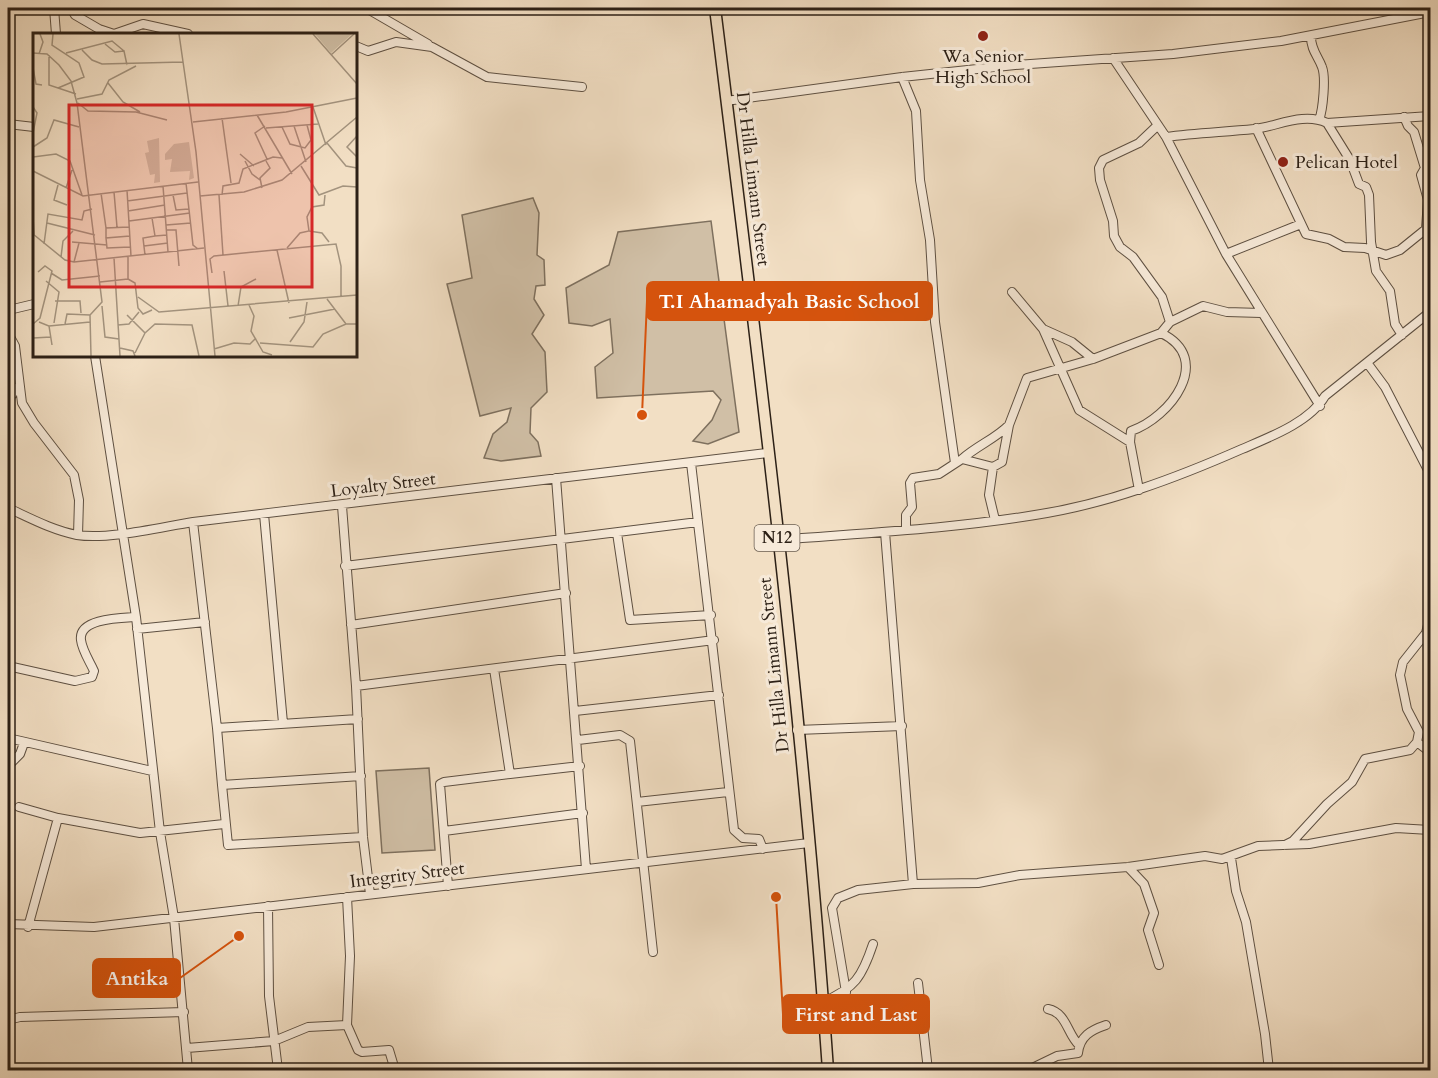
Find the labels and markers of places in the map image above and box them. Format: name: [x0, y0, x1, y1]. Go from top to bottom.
marker: Wa Senior High School: [976, 29, 990, 43]
place label: Wa Senior High School: [935, 44, 1031, 90]
place label: Pelican Hotel: [1295, 150, 1398, 175]
marker: Pelican Hotel: [1276, 155, 1290, 169]
callout: T.I Ahamadyah Basic School: [647, 282, 932, 320]
callout: Antika: [93, 959, 180, 997]
callout: First and Last: [783, 995, 929, 1033]

